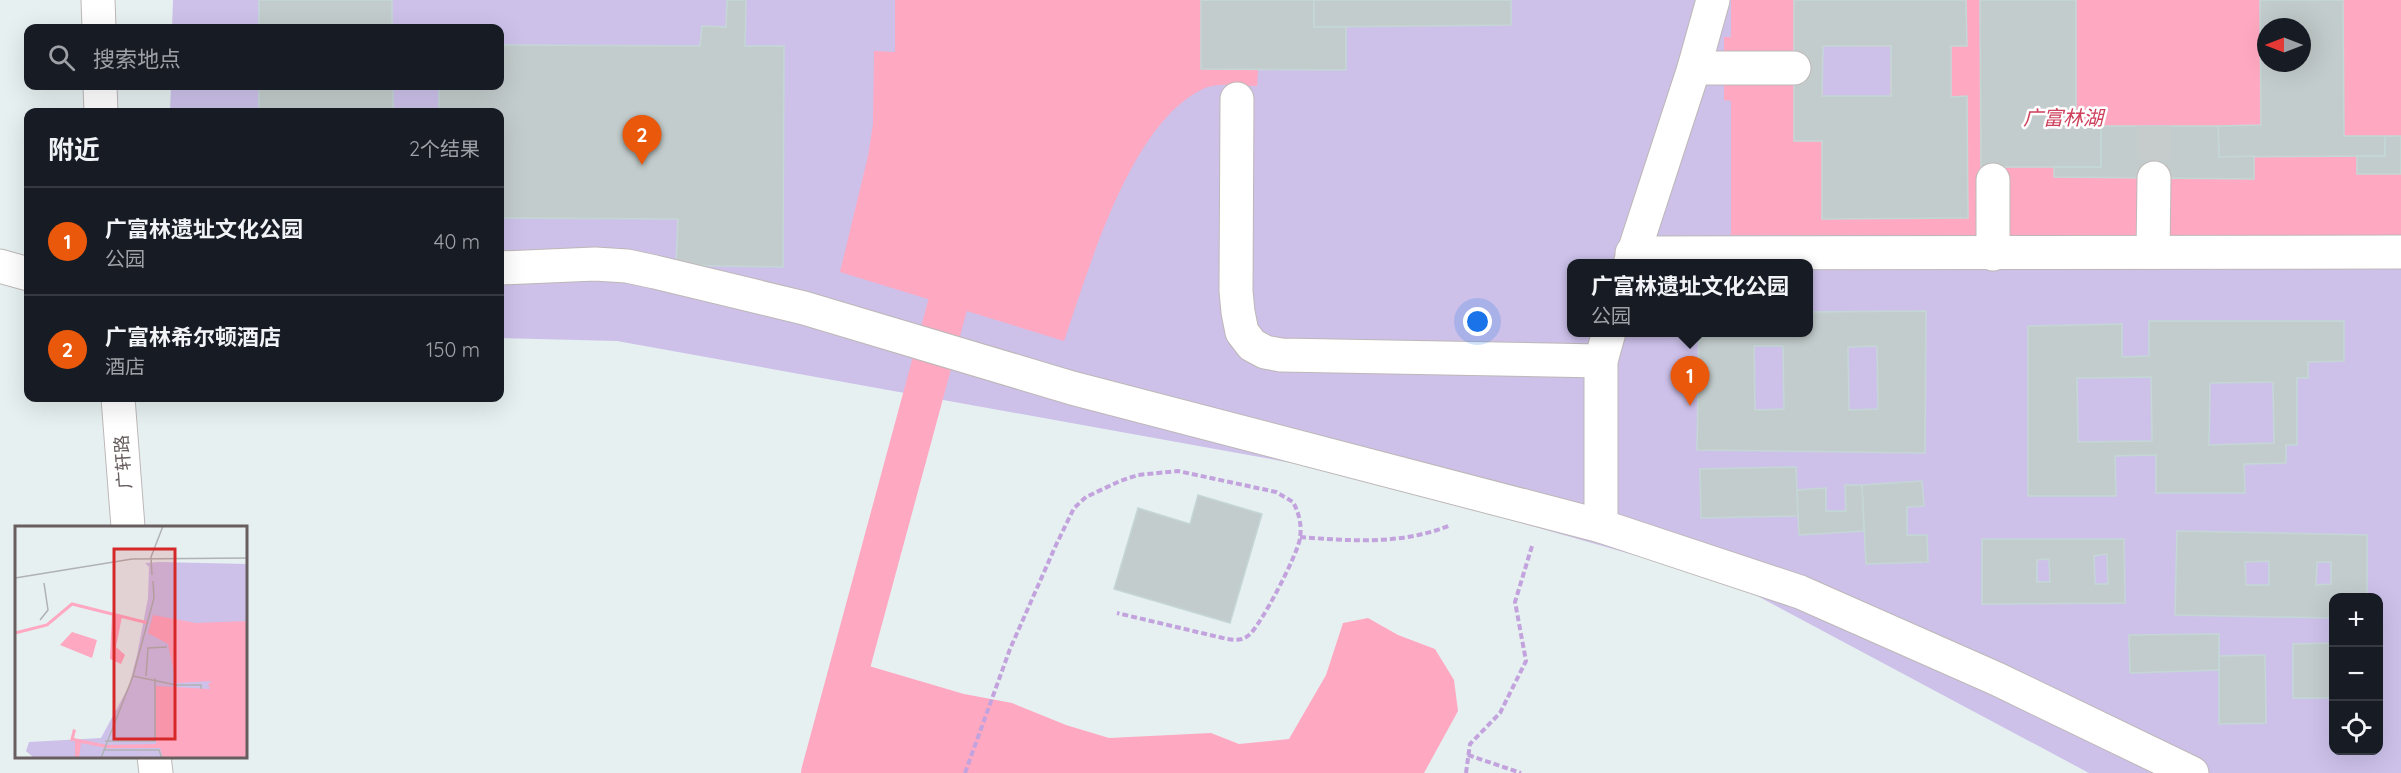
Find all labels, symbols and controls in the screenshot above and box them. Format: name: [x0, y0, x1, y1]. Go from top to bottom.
north arrow: [2257, 18, 2311, 72]
search box: [24, 24, 504, 90]
icon: search: [45, 41, 78, 74]
text: 搜索地点: [93, 45, 181, 73]
water label: 广富林湖: [2023, 105, 2106, 130]
pin: 2: [622, 116, 662, 165]
text: 附近: [48, 133, 100, 166]
text: 2个结果: [409, 136, 480, 161]
text: 广富林遗址文化公园: [105, 215, 303, 243]
text: 1: [64, 229, 71, 254]
text: 40 m: [434, 229, 480, 254]
text: 公园: [105, 246, 145, 271]
popup: [1567, 259, 1813, 337]
text: 广富林遗址文化公园: [1591, 272, 1789, 300]
text: 公园: [1591, 303, 1631, 328]
your location: [1463, 307, 1492, 336]
text: 广富林希尔顿酒店: [105, 323, 281, 351]
text: 2: [62, 337, 73, 362]
text: 150 m: [426, 337, 480, 362]
text: 酒店: [105, 354, 145, 379]
pin: 1: [1670, 356, 1710, 406]
street label: 广轩路: [110, 434, 136, 490]
inset map: [15, 526, 248, 758]
map controls: [2329, 593, 2383, 755]
button: +: [2329, 593, 2383, 647]
button: −: [2329, 647, 2383, 701]
button: locate: [2329, 701, 2383, 755]

